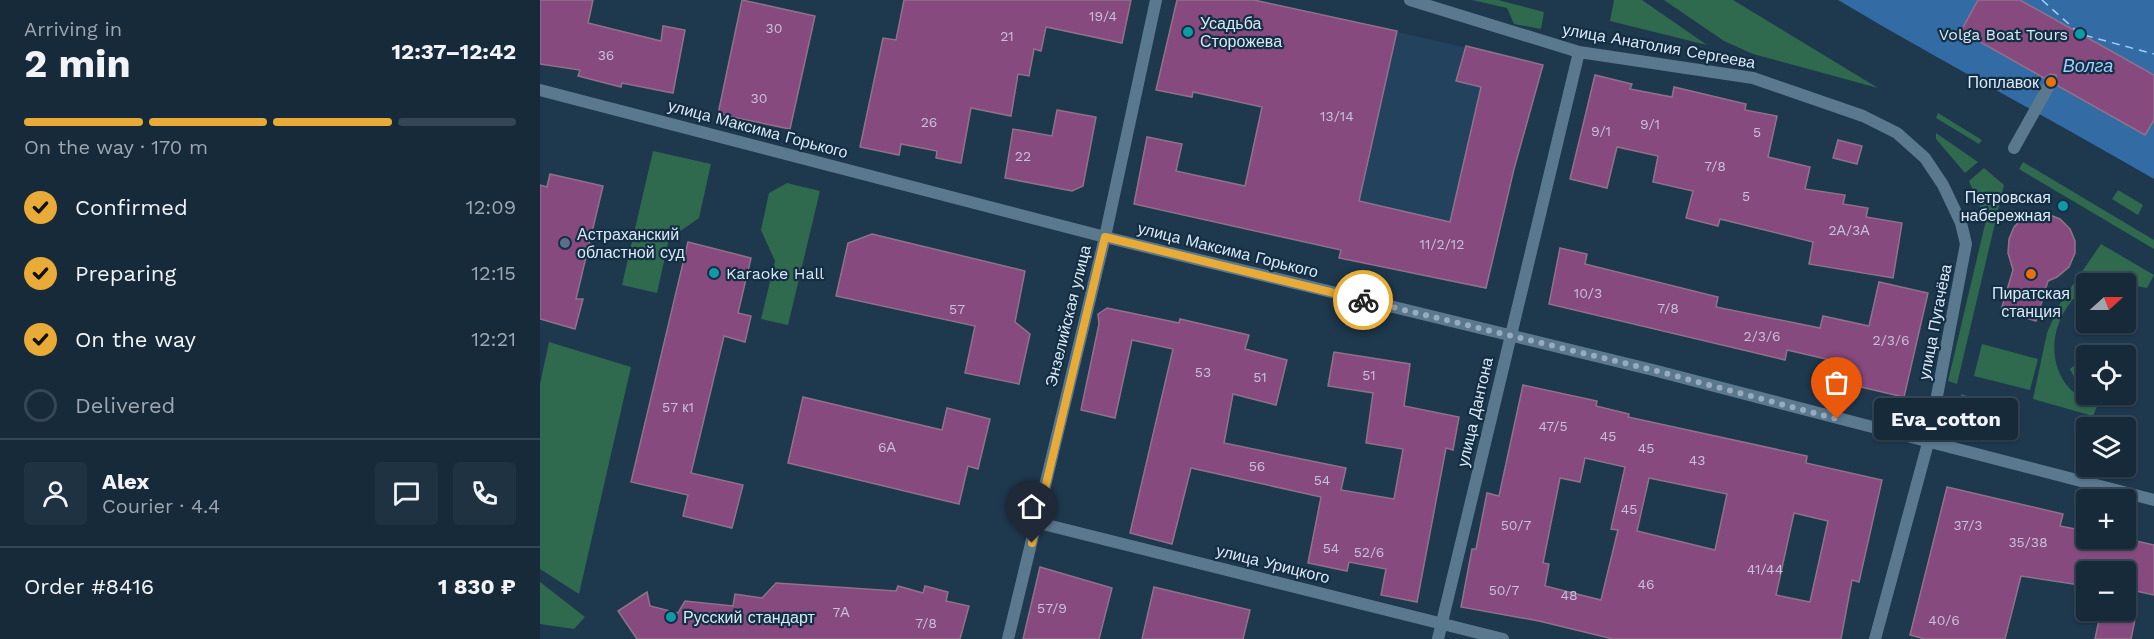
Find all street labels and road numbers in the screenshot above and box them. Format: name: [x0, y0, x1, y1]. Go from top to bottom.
street label: улица Анатолия Сергеева: [1561, 20, 1757, 72]
street label: улица Максима Горького: [666, 96, 850, 162]
street label: улица Максима Горького: [1136, 218, 1320, 282]
street label: Энзелийская улица: [1041, 243, 1095, 389]
street label: улица Пугачёва: [1914, 262, 1956, 381]
street label: улица Дантона: [1453, 355, 1497, 469]
street label: улица Урицкого: [1214, 541, 1332, 587]

